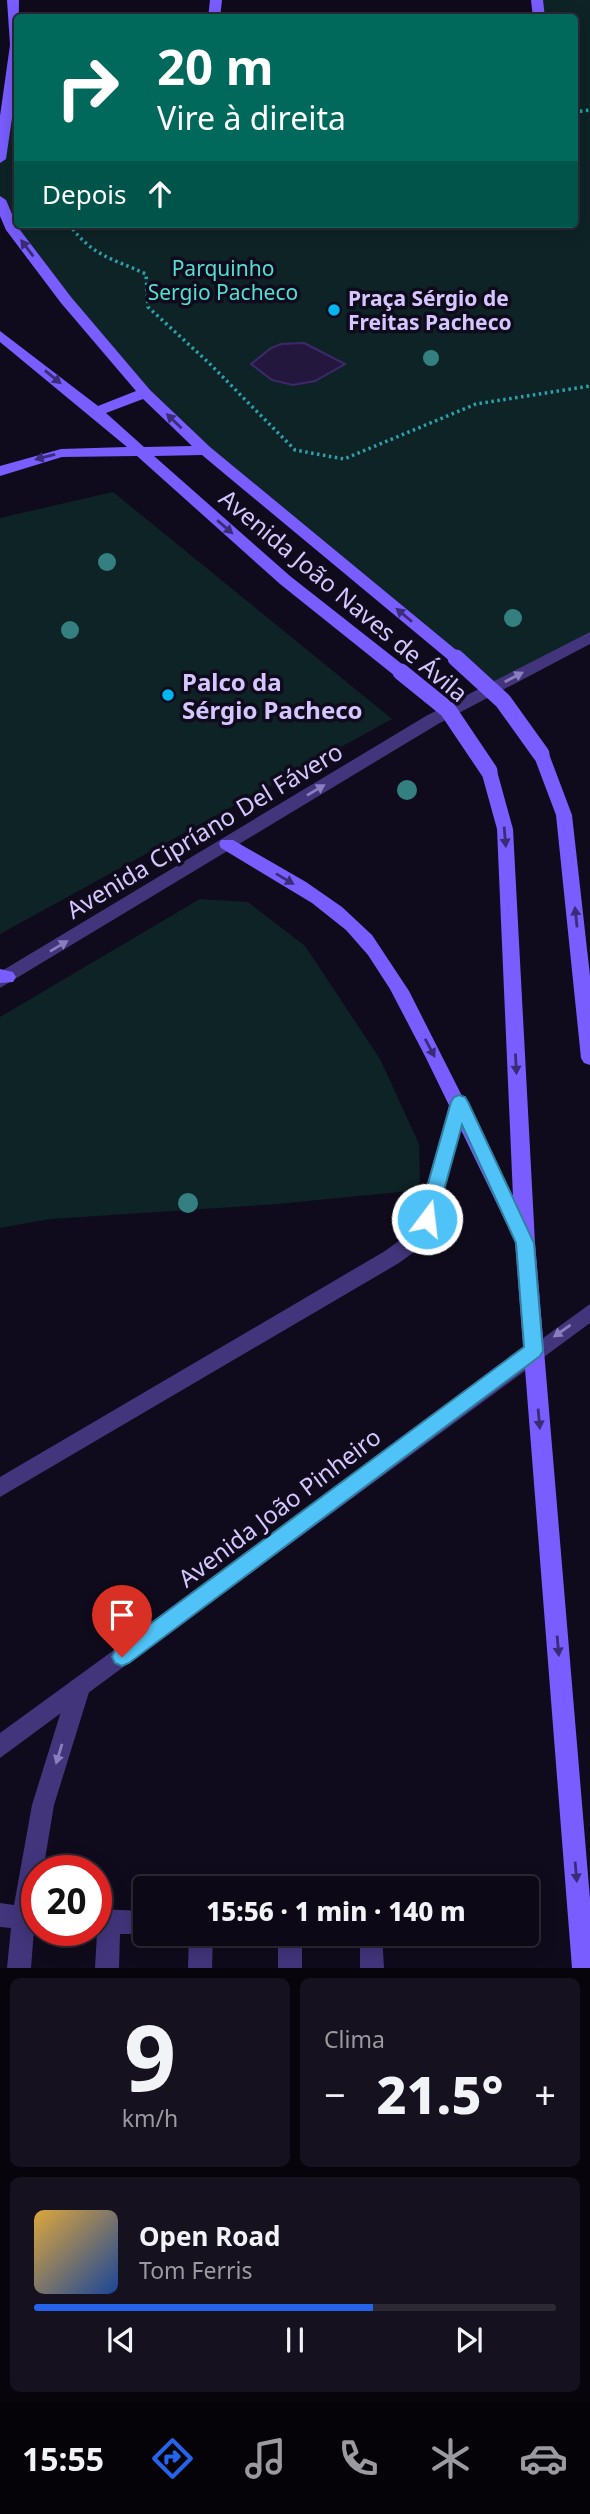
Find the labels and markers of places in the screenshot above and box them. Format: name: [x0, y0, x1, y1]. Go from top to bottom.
place label: Praça Sérgio de Freitas Pacheco: [348, 284, 512, 336]
marker: Praça Sérgio de Freitas Pacheco: [326, 302, 342, 318]
place label: Palco da Sérgio Pacheco: [182, 665, 363, 726]
marker: Palco da Sérgio Pacheco: [160, 687, 176, 703]
pin: [92, 1585, 152, 1657]

